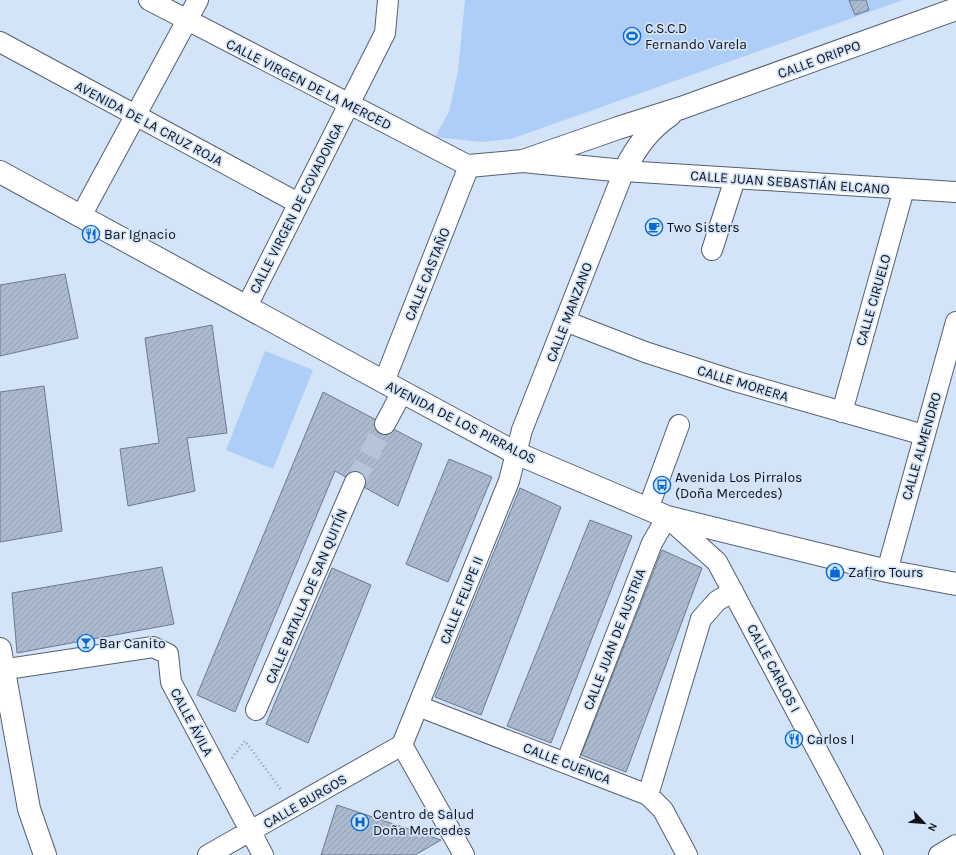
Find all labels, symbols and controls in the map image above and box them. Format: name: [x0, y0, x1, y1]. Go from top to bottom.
place label: C.S.C.D Fernando Varela: [645, 20, 747, 53]
sports icon: C.S.C.D Fernando Varela: [622, 26, 642, 46]
street label: CALLE VIRGEN DE LA MERCED: [223, 35, 394, 134]
street label: CALLE ORIPPO: [775, 37, 863, 82]
street label: AVENIDA DE LA CRUZ ROJA: [72, 77, 226, 170]
street label: CALLE VIRGEN DE COVADONGA: [246, 120, 347, 296]
street label: CALLE JUAN SEBASTIÁN ELCANO: [690, 166, 890, 198]
cafe icon: Two Sisters: [644, 217, 664, 237]
place label: Two Sisters: [667, 219, 740, 236]
restaurant icon: Bar Ignacio: [81, 224, 101, 244]
street label: CALLE CASTAÑO: [401, 225, 454, 323]
place label: Bar Ignacio: [104, 226, 176, 243]
street label: CALLE CIRUELO: [852, 252, 895, 348]
street label: CALLE MANZANO: [543, 260, 596, 364]
street label: CALLE MORERA: [695, 361, 791, 405]
street label: AVENIDA DE LOS PIRRALOS: [383, 377, 539, 468]
street label: CALLE ALMENDRO: [898, 390, 945, 502]
place label: Avenida Los Pirralos (Doña Mercedes): [675, 469, 802, 502]
bus stop icon: Avenida Los Pirralos (Doña Mercedes): [652, 475, 672, 495]
street label: CALLE BATALLA DE SAN QUITÍN: [261, 506, 351, 686]
street label: CALLE FELIPE II: [436, 554, 487, 647]
shop icon: Zafiro Tours: [825, 562, 845, 582]
place label: Zafiro Tours: [848, 564, 923, 581]
street label: CALLE JUAN DE AUSTRIA: [580, 566, 649, 712]
street label: CALLE CARLOS I: [743, 621, 804, 715]
bar icon: Bar Canito: [76, 633, 96, 653]
place label: Bar Canito: [99, 635, 166, 652]
street label: CALLE ÁVILA: [166, 685, 218, 759]
restaurant icon: Carlos I: [784, 729, 804, 749]
place label: Carlos I: [807, 731, 855, 748]
street label: CALLE CUENCA: [521, 739, 613, 788]
street label: CALLE BURGOS: [260, 771, 350, 832]
north arrow: [904, 803, 944, 843]
place label: Centro de Salud Doña Mercedes: [373, 806, 474, 839]
hospital icon: Centro de Salud Doña Mercedes: [350, 812, 370, 832]
text: N: [925, 821, 940, 834]

